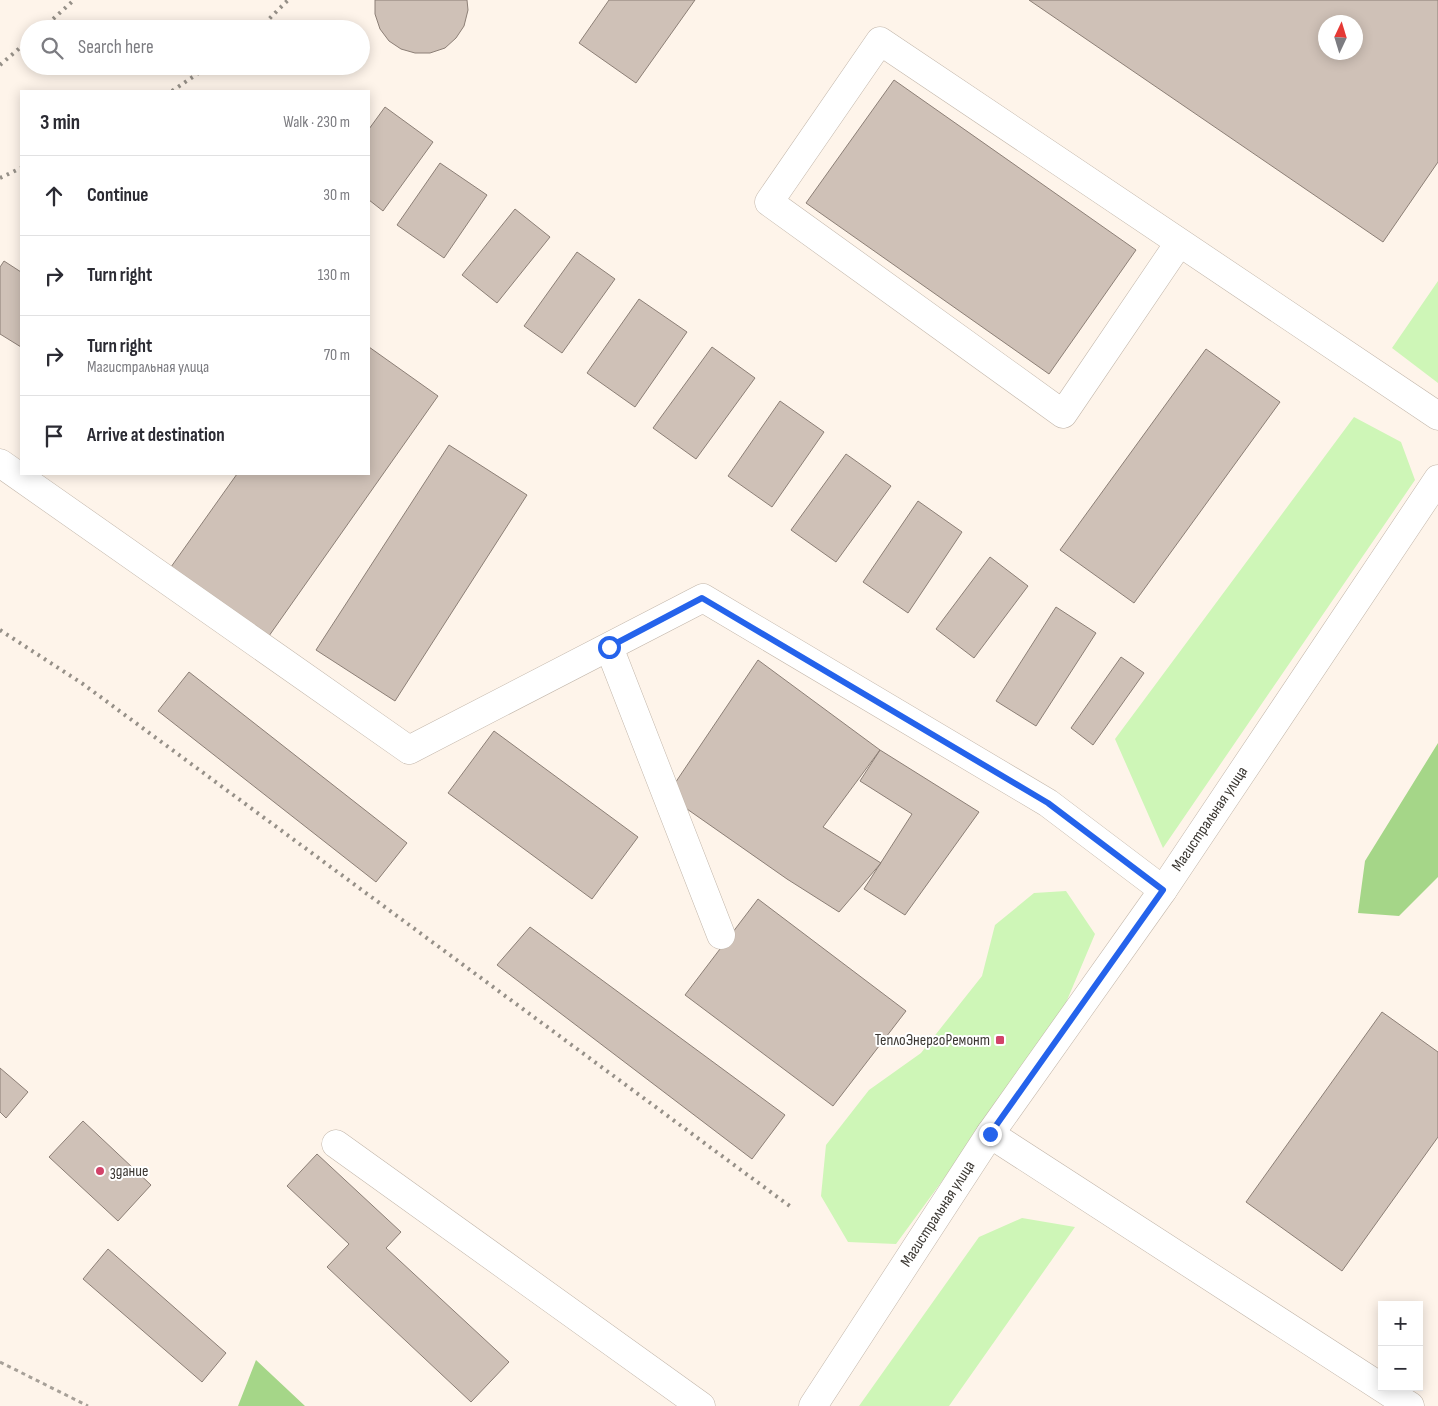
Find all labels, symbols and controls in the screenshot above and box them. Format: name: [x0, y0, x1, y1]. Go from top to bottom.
north arrow: [1318, 15, 1363, 60]
search box: [20, 20, 370, 75]
icon: search: [38, 34, 66, 62]
text: Search here: [78, 36, 154, 59]
text: 3 min: [40, 110, 80, 135]
text: Walk · 230 m: [283, 113, 350, 132]
icon: ahead: [40, 182, 68, 210]
text: Continue: [87, 184, 148, 207]
text: 30 m: [323, 186, 350, 205]
icon: right: [40, 262, 68, 290]
text: Turn right: [87, 264, 152, 287]
text: 130 m: [318, 266, 350, 285]
text: Turn right: [87, 335, 152, 358]
icon: right: [40, 342, 68, 370]
text: 70 m: [324, 346, 350, 365]
text: Магистральная улица: [87, 358, 209, 377]
icon: arrive: [40, 422, 68, 450]
text: Arrive at destination: [87, 424, 225, 447]
route start: [598, 636, 621, 659]
street label: Магистральная улица: [1168, 763, 1252, 875]
place label: ТеплоЭнергоРемонт: [875, 1031, 990, 1050]
marker: ТеплоЭнергоРемонт: [994, 1034, 1006, 1046]
route end: [979, 1123, 1002, 1146]
street label: Магистральная улица: [897, 1158, 979, 1270]
place label: здание: [110, 1162, 148, 1181]
marker: здание: [94, 1165, 106, 1177]
map controls: [1378, 1301, 1423, 1391]
button: +: [1378, 1301, 1423, 1346]
button: −: [1378, 1346, 1423, 1391]

